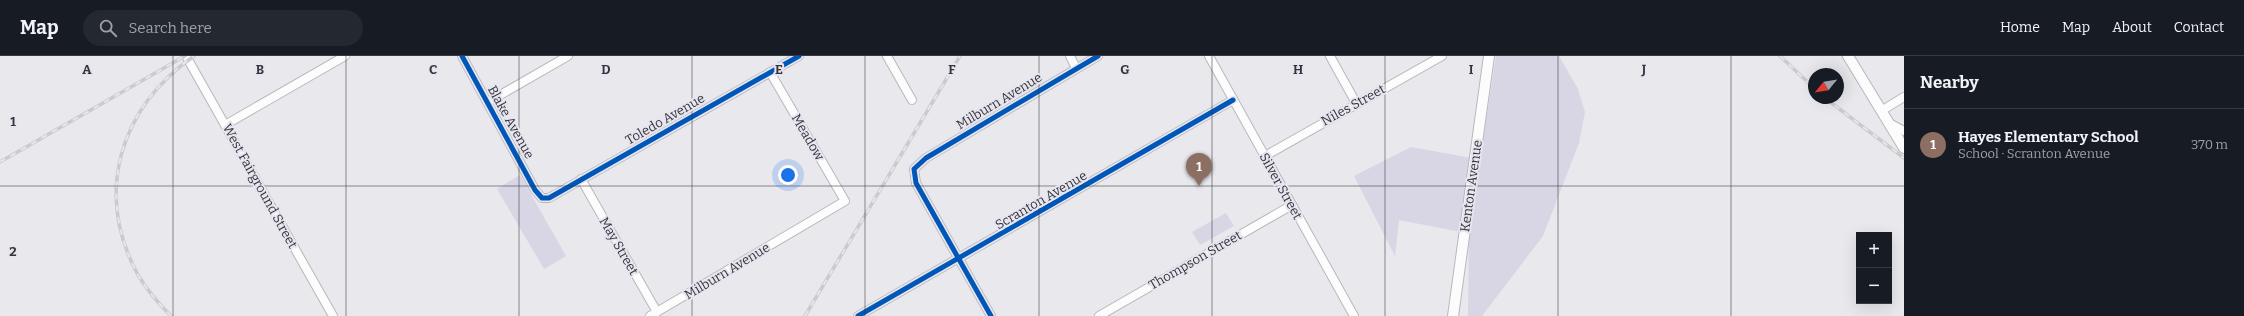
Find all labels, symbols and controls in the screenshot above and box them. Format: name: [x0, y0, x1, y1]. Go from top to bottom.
search box: [83, 10, 363, 46]
text: Map: [20, 16, 59, 39]
icon: search: [97, 17, 119, 39]
text: Search here: [129, 19, 212, 37]
text: Home: [2000, 19, 2040, 36]
text: Map: [2062, 19, 2090, 36]
text: About: [2112, 19, 2152, 36]
text: Contact: [2174, 19, 2224, 36]
text: A: [82, 62, 92, 77]
text: B: [256, 62, 264, 77]
text: C: [429, 62, 437, 77]
text: D: [601, 62, 611, 77]
text: E: [775, 62, 783, 77]
text: F: [948, 62, 956, 77]
text: G: [1120, 62, 1130, 77]
text: H: [1293, 62, 1303, 77]
text: I: [1469, 62, 1474, 77]
text: J: [1641, 62, 1647, 77]
north arrow: [1808, 68, 1844, 104]
street label: Milburn Avenue: [954, 70, 1044, 132]
text: Nearby: [1920, 72, 1979, 93]
street label: Niles Street: [1319, 81, 1388, 129]
street label: Blake Avenue: [485, 83, 537, 161]
street label: Toledo Avenue: [623, 90, 707, 148]
street label: Meadow: [789, 111, 828, 163]
text: 1: [10, 114, 16, 129]
street label: West Fairground Street: [220, 121, 301, 251]
text: Hayes Elementary School: [1958, 128, 2139, 146]
text: 1: [1930, 137, 1936, 152]
text: 370 m: [2191, 137, 2228, 152]
street label: Kenton Avenue: [1457, 139, 1485, 233]
text: School · Scranton Avenue: [1958, 146, 2110, 161]
street label: Silver Street: [1257, 150, 1306, 222]
pin: 1: [1186, 153, 1212, 186]
your location: [778, 165, 798, 185]
street label: Scranton Avenue: [993, 168, 1089, 232]
street label: May Street: [596, 214, 642, 278]
street label: Thompson Street: [1146, 227, 1244, 293]
map controls: [1856, 232, 1892, 304]
button: +: [1856, 232, 1892, 268]
street label: Milburn Avenue: [682, 240, 772, 302]
text: 2: [9, 244, 17, 259]
button: −: [1856, 268, 1892, 304]

